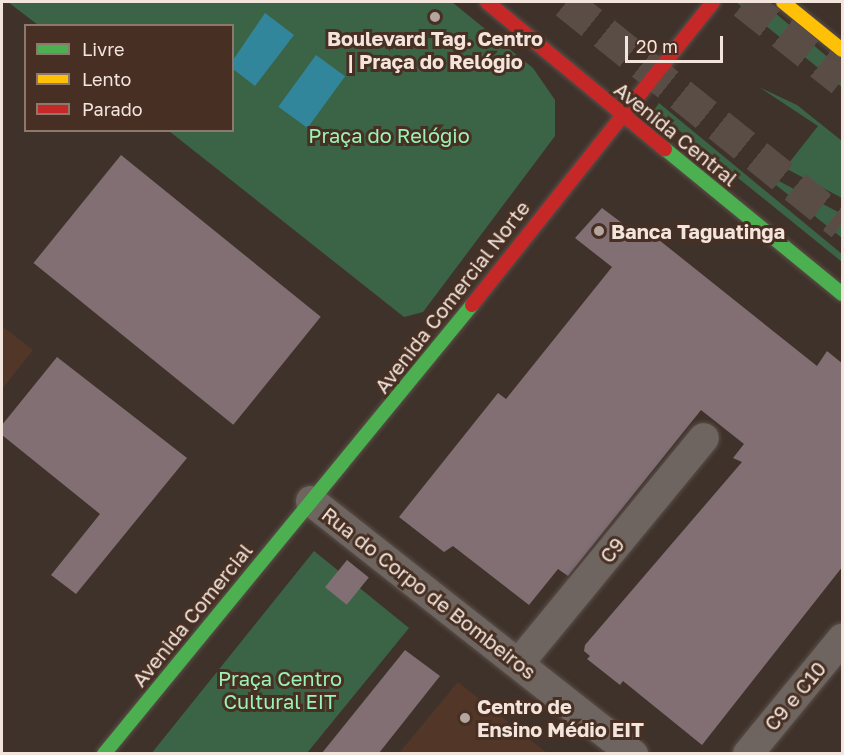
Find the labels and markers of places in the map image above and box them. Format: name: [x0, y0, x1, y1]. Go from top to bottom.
marker: Boulevard Tag. Centro | Praça do Relógio: [428, 10, 442, 24]
place label: Boulevard Tag. Centro | Praça do Relógio: [327, 27, 543, 74]
place label: Banca Taguatinga: [611, 219, 785, 243]
marker: Banca Taguatinga: [592, 224, 606, 238]
place label: Centro de Ensino Médio EIT: [477, 694, 644, 741]
marker: Centro de Ensino Médio EIT: [458, 711, 472, 725]

